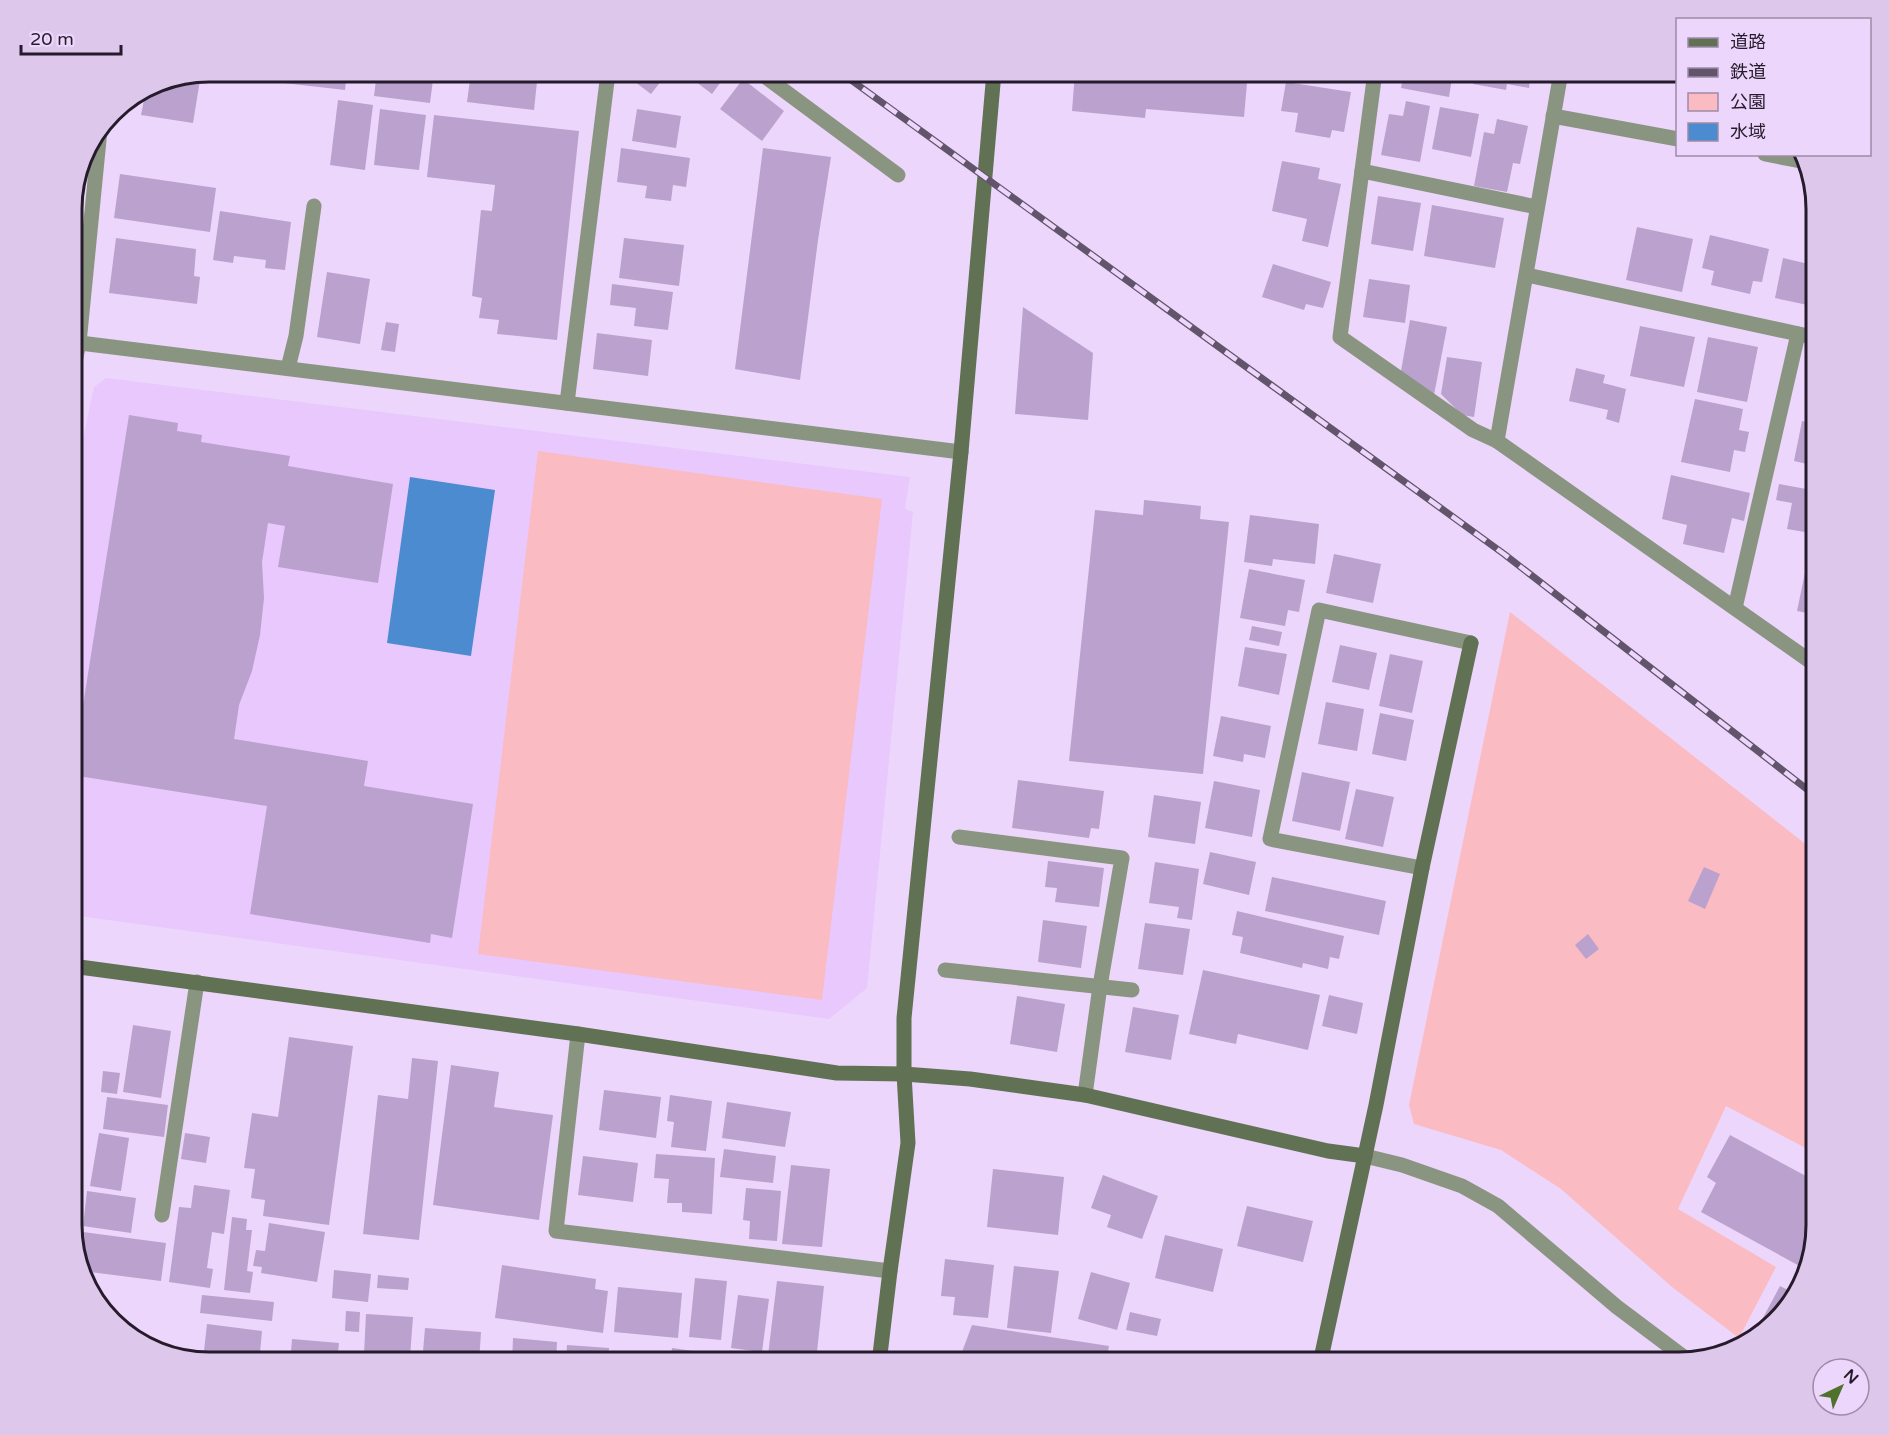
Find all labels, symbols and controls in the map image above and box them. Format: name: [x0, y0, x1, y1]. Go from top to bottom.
scale bar: [21, 18, 122, 56]
legend: [1676, 18, 1871, 156]
text: 20 m: [30, 28, 74, 50]
text: 道路: [1730, 31, 1766, 53]
text: 鉄道: [1730, 61, 1766, 83]
text: 公園: [1730, 91, 1766, 113]
text: 水域: [1730, 121, 1766, 143]
north arrow: [1811, 1357, 1871, 1417]
text: N: [1839, 1365, 1862, 1389]

